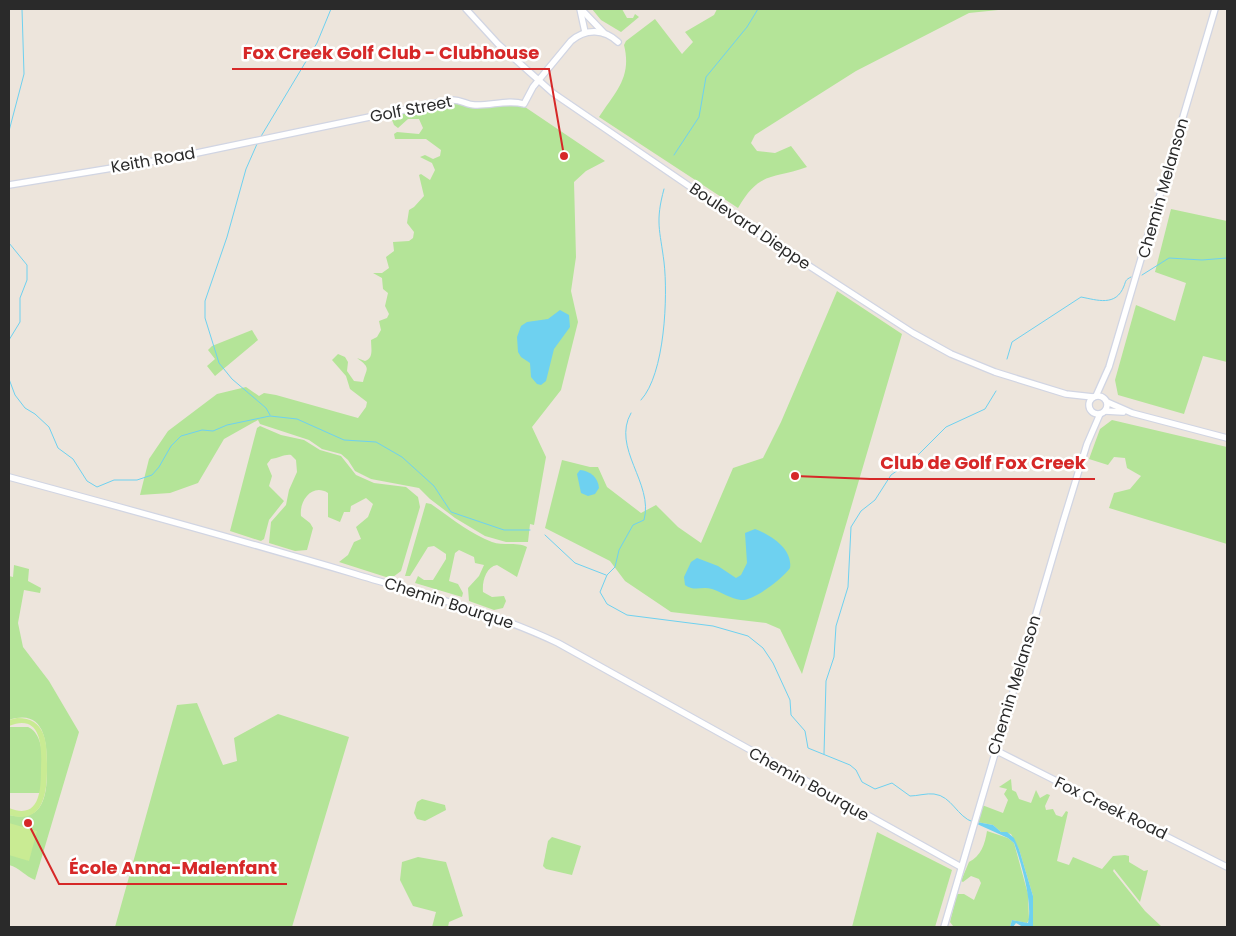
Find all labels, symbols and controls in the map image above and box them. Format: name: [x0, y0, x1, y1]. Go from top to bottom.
callout: Fox Creek Golf Club - Clubhouse: [232, 36, 549, 69]
text: Fox Creek Golf Club - Clubhouse: [243, 40, 539, 65]
street label: Golf Street: [368, 90, 454, 128]
street label: Chemin Melanson: [1132, 115, 1194, 261]
street label: Keith Road: [109, 141, 197, 179]
street label: Boulevard Dieppe: [685, 177, 815, 275]
callout: Club de Golf Fox Creek: [870, 446, 1095, 479]
text: Club de Golf Fox Creek: [880, 450, 1087, 475]
street label: Chemin Bourque: [381, 571, 517, 635]
street label: Chemin Melanson: [982, 612, 1046, 758]
street label: Chemin Bourque: [745, 741, 874, 827]
street label: Fox Creek Road: [1051, 771, 1171, 845]
callout: École Anna-Malenfant: [59, 851, 287, 884]
text: École Anna-Malenfant: [69, 855, 277, 880]

